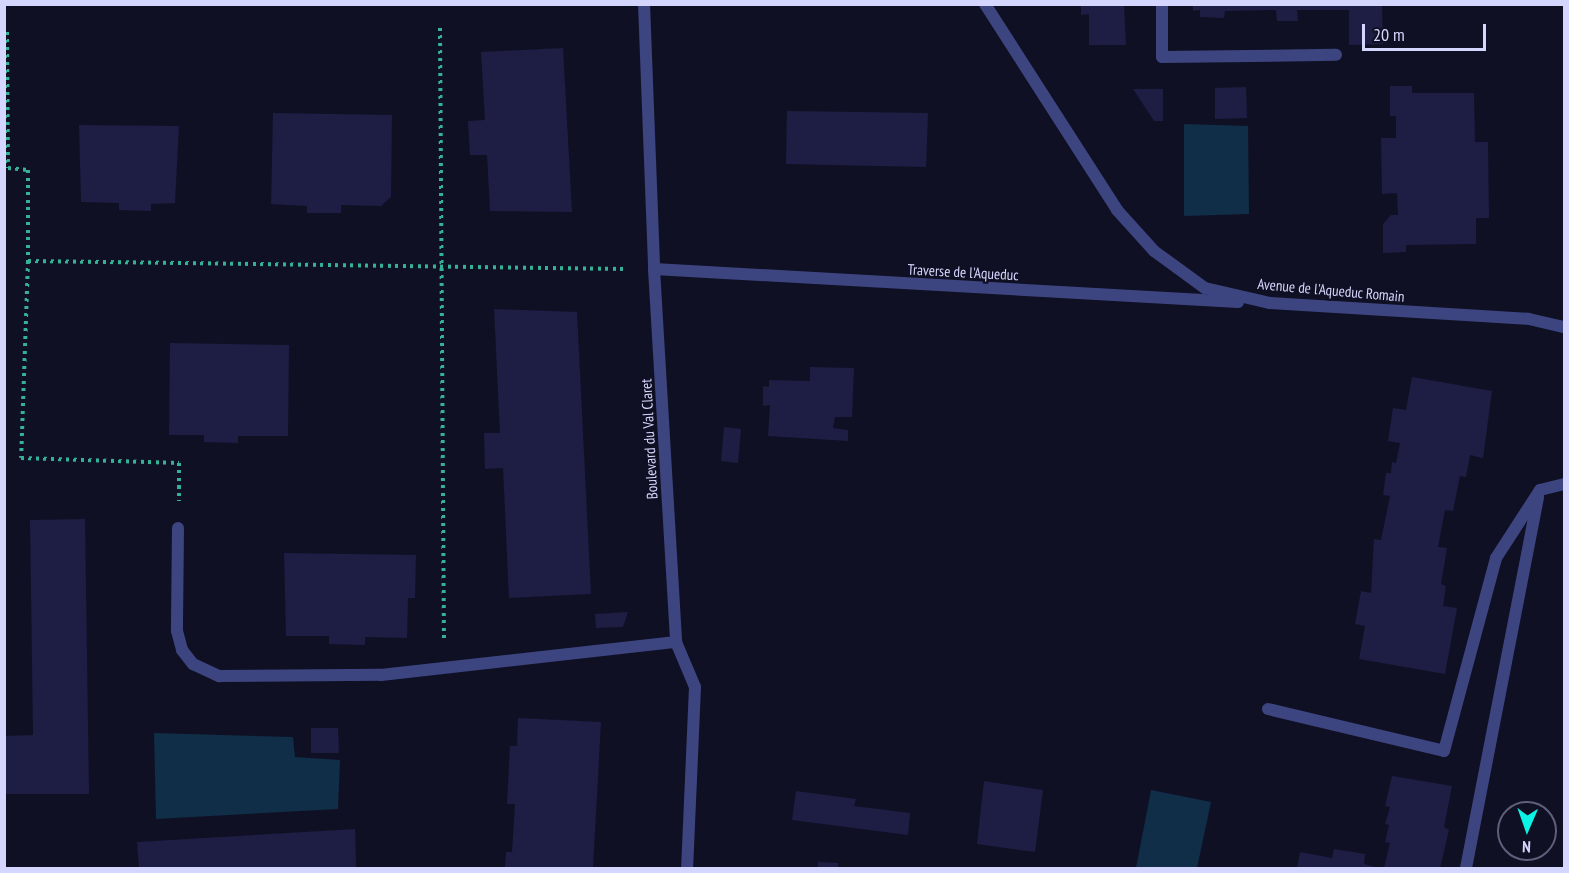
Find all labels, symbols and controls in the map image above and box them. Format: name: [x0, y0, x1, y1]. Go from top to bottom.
scale bar: [1365, 12, 1490, 50]
text: 20 m: [1373, 23, 1405, 46]
street label: Traverse de l'Aqueduc: [907, 260, 1019, 284]
street label: Avenue de l'Aqueduc Romain: [1256, 275, 1406, 305]
street label: Boulevard du Val Claret: [637, 378, 661, 500]
north arrow: [1497, 801, 1557, 861]
text: N: [1522, 837, 1531, 857]

